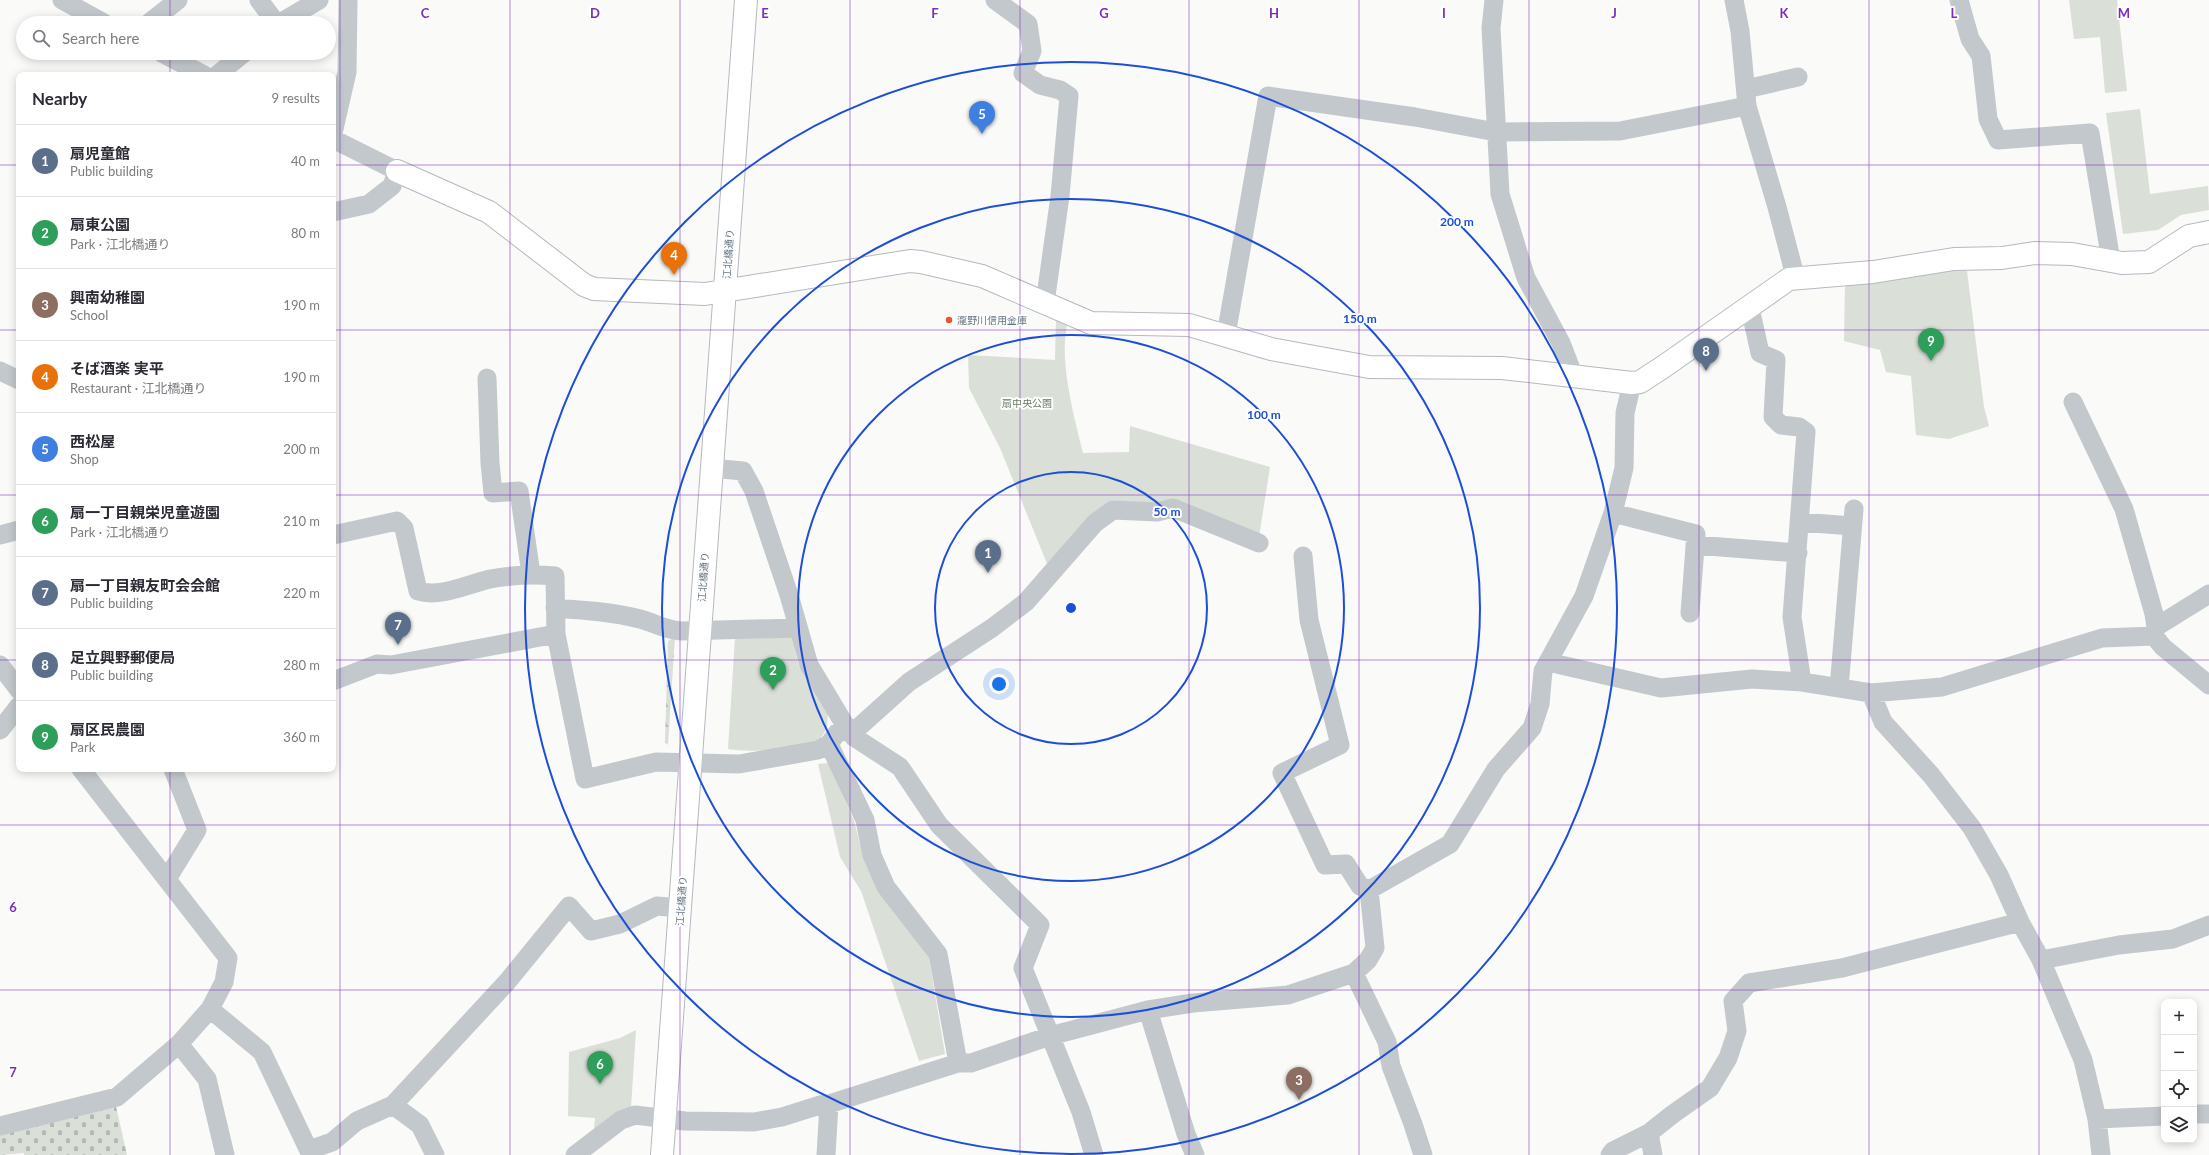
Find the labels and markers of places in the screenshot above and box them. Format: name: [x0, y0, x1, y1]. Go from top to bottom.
pin: 5: [969, 101, 995, 134]
pin: 4: [661, 242, 687, 275]
place label: 瀧野川信用金庫: [957, 314, 1027, 326]
marker: 瀧野川信用金庫: [944, 315, 954, 325]
pin: 9: [1918, 328, 1944, 361]
pin: 8: [1693, 338, 1719, 371]
pin: 1: [975, 540, 1001, 573]
centre of rings: [1064, 601, 1078, 615]
pin: 7: [385, 612, 411, 645]
pin: 2: [760, 657, 786, 690]
pin: 6: [587, 1051, 613, 1084]
pin: 3: [1286, 1067, 1312, 1100]

